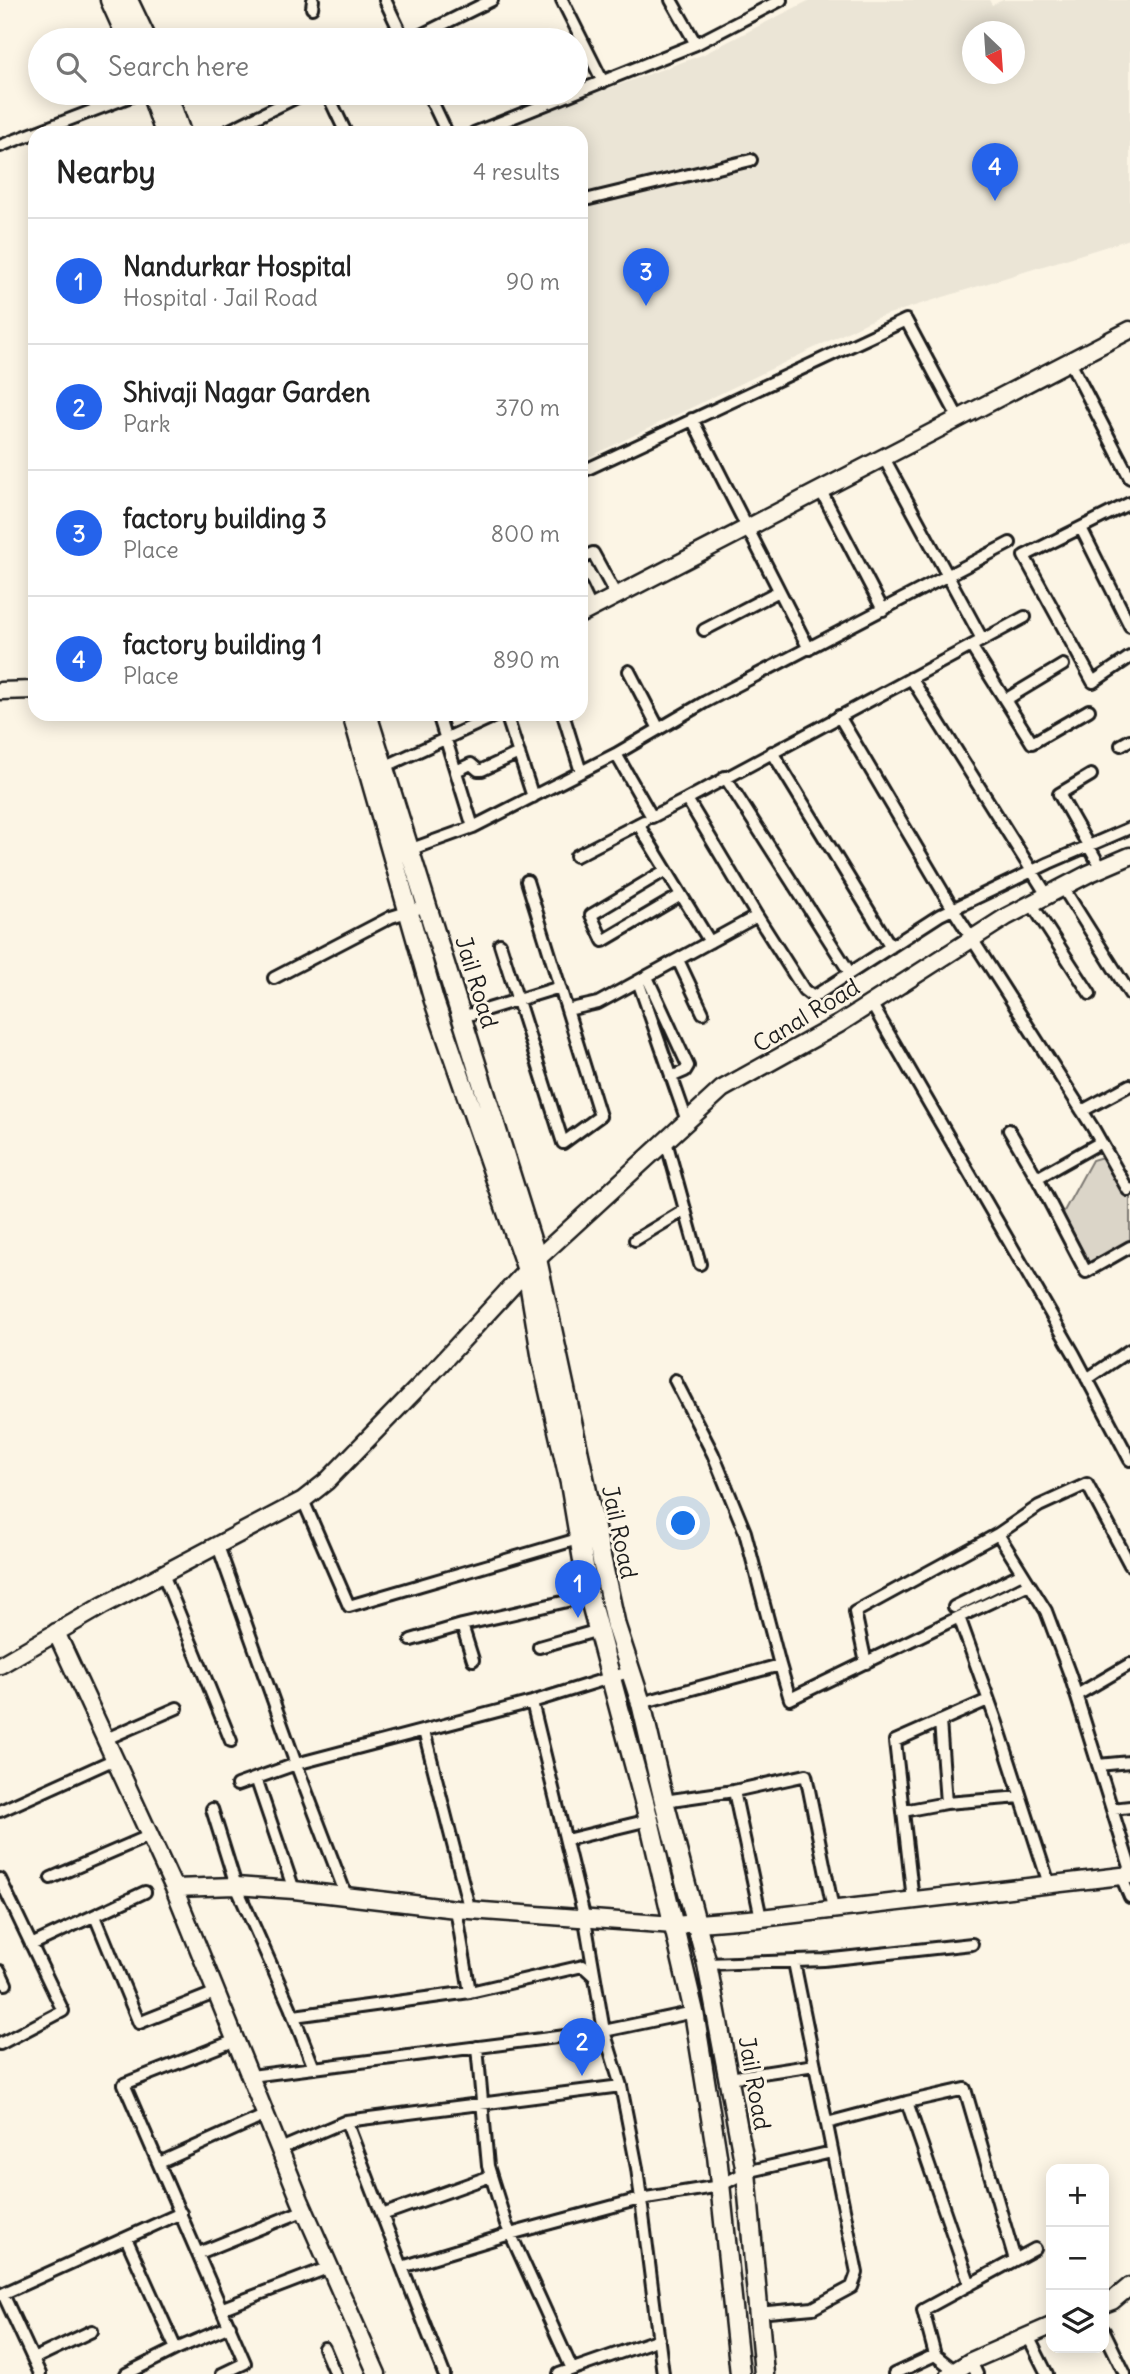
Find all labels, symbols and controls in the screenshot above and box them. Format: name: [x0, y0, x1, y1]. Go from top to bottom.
north arrow: [962, 21, 1025, 84]
search box: [28, 28, 588, 105]
icon: search: [52, 48, 90, 86]
text: Search here: [108, 50, 249, 83]
pin: 4: [972, 143, 1018, 201]
text: Nearby: [56, 153, 156, 191]
text: 4 results: [473, 157, 560, 186]
pin: 3: [623, 248, 669, 306]
text: Nandurkar Hospital: [123, 250, 352, 283]
text: 1: [74, 267, 84, 296]
text: 90 m: [506, 267, 560, 296]
text: Hospital · Jail Road: [123, 283, 318, 312]
text: Shivaji Nagar Garden: [123, 376, 370, 409]
text: 2: [73, 393, 85, 422]
text: 370 m: [495, 393, 560, 422]
text: Park: [123, 409, 171, 438]
text: factory building 3: [123, 502, 327, 535]
text: 3: [72, 519, 86, 548]
text: 800 m: [491, 519, 560, 548]
text: Place: [123, 535, 179, 564]
text: factory building 1: [123, 628, 322, 661]
text: 4: [72, 645, 86, 674]
text: 890 m: [493, 645, 560, 674]
text: Place: [123, 661, 179, 690]
street label: Jail Road: [449, 933, 505, 1031]
street label: Canal Road: [747, 972, 865, 1058]
street label: Jail Road: [596, 1483, 644, 1581]
your location: [666, 1506, 700, 1540]
pin: 1: [555, 1560, 601, 1618]
pin: 2: [559, 2018, 605, 2076]
street label: Jail Road: [733, 2034, 777, 2132]
map controls: [1046, 2164, 1109, 2353]
button: +: [1046, 2164, 1109, 2227]
button: −: [1046, 2227, 1109, 2290]
button: layers: [1046, 2290, 1109, 2353]

